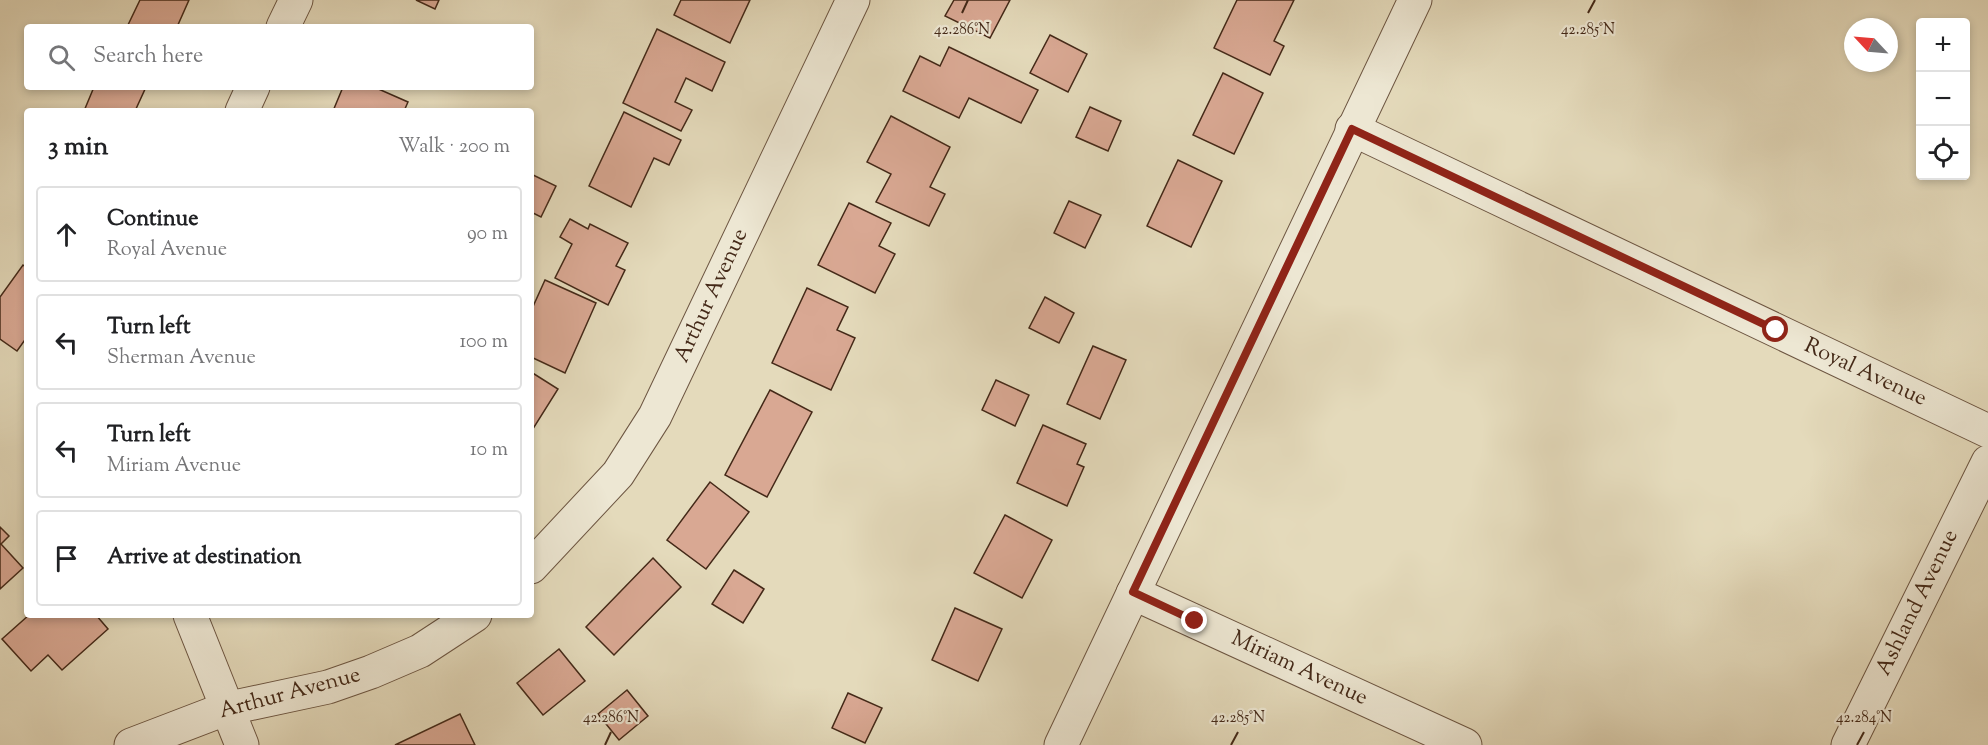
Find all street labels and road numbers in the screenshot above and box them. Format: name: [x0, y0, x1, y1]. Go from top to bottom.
street label: Arthur Avenue: [667, 224, 757, 368]
street label: Royal Avenue: [1798, 331, 1932, 415]
street label: Ashland Avenue: [1869, 524, 1967, 682]
street label: Miriam Avenue: [1225, 623, 1373, 715]
street label: Arthur Avenue: [216, 660, 364, 728]

